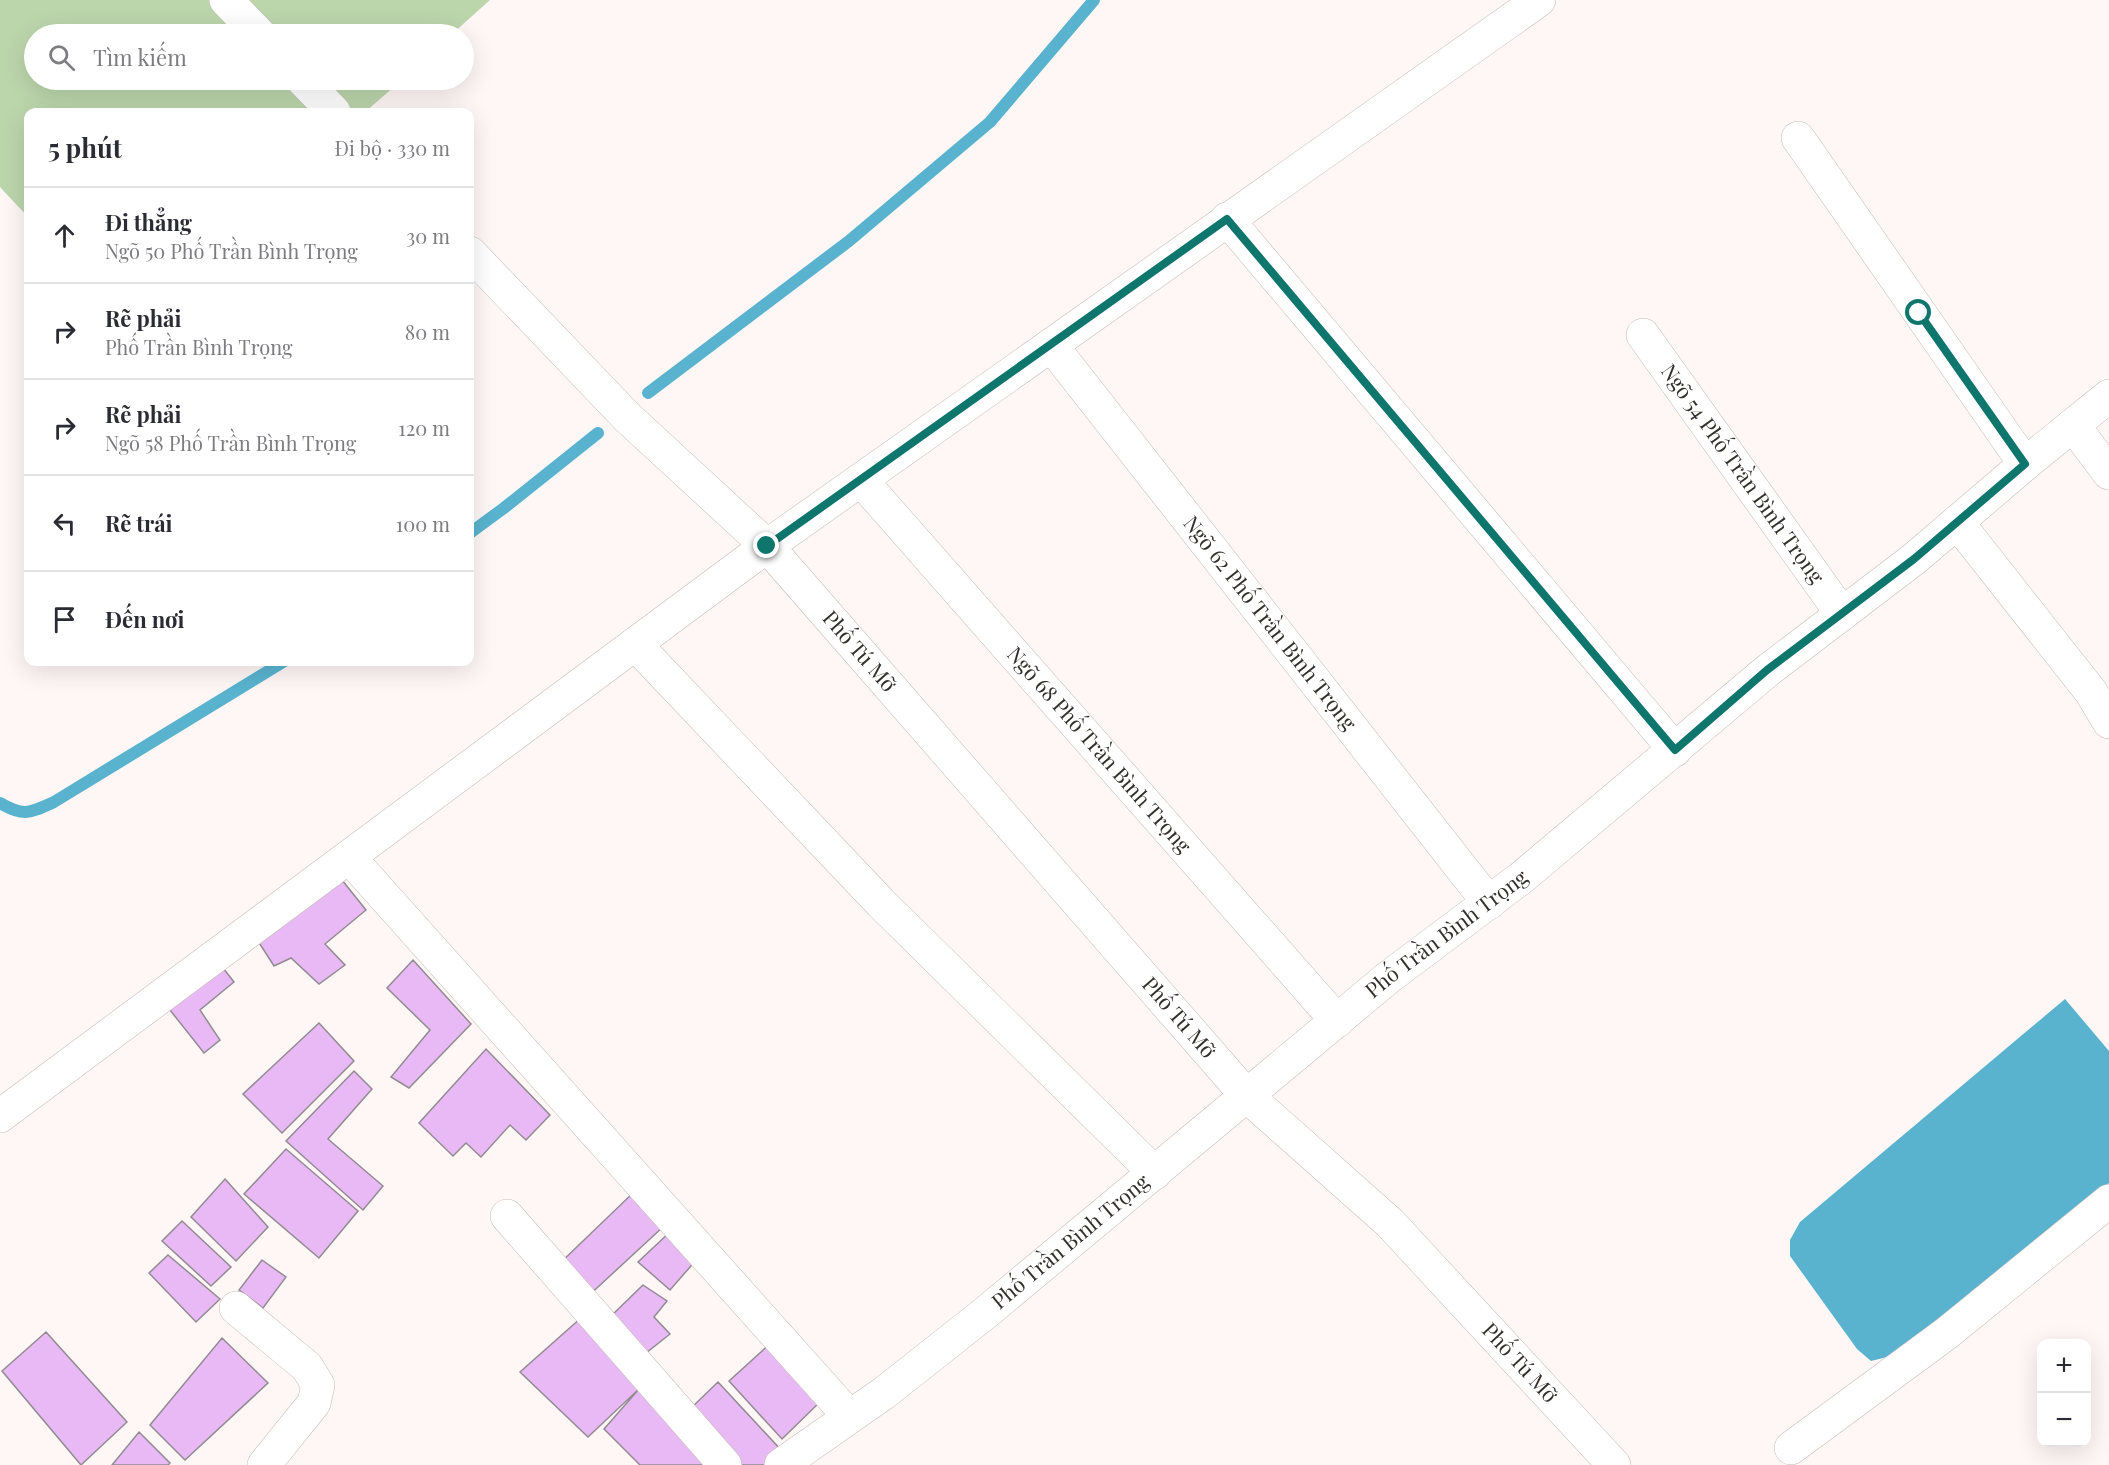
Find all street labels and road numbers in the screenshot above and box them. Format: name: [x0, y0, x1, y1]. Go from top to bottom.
street label: Ngõ 54 Phố Trần Bình Trọng: [1656, 358, 1832, 588]
street label: Ngõ 62 Phố Trần Bình Trọng: [1178, 509, 1364, 735]
street label: Phố Tú Mỡ: [817, 604, 904, 697]
street label: Ngõ 68 Phố Trần Bình Trọng: [1002, 640, 1199, 858]
street label: Phố Trần Bình Trọng: [1358, 862, 1533, 1003]
street label: Phố Tú Mỡ: [1137, 970, 1224, 1063]
street label: Phố Trần Bình Trọng: [985, 1166, 1154, 1314]
street label: Phố Tú Mỡ: [1477, 1316, 1565, 1408]

